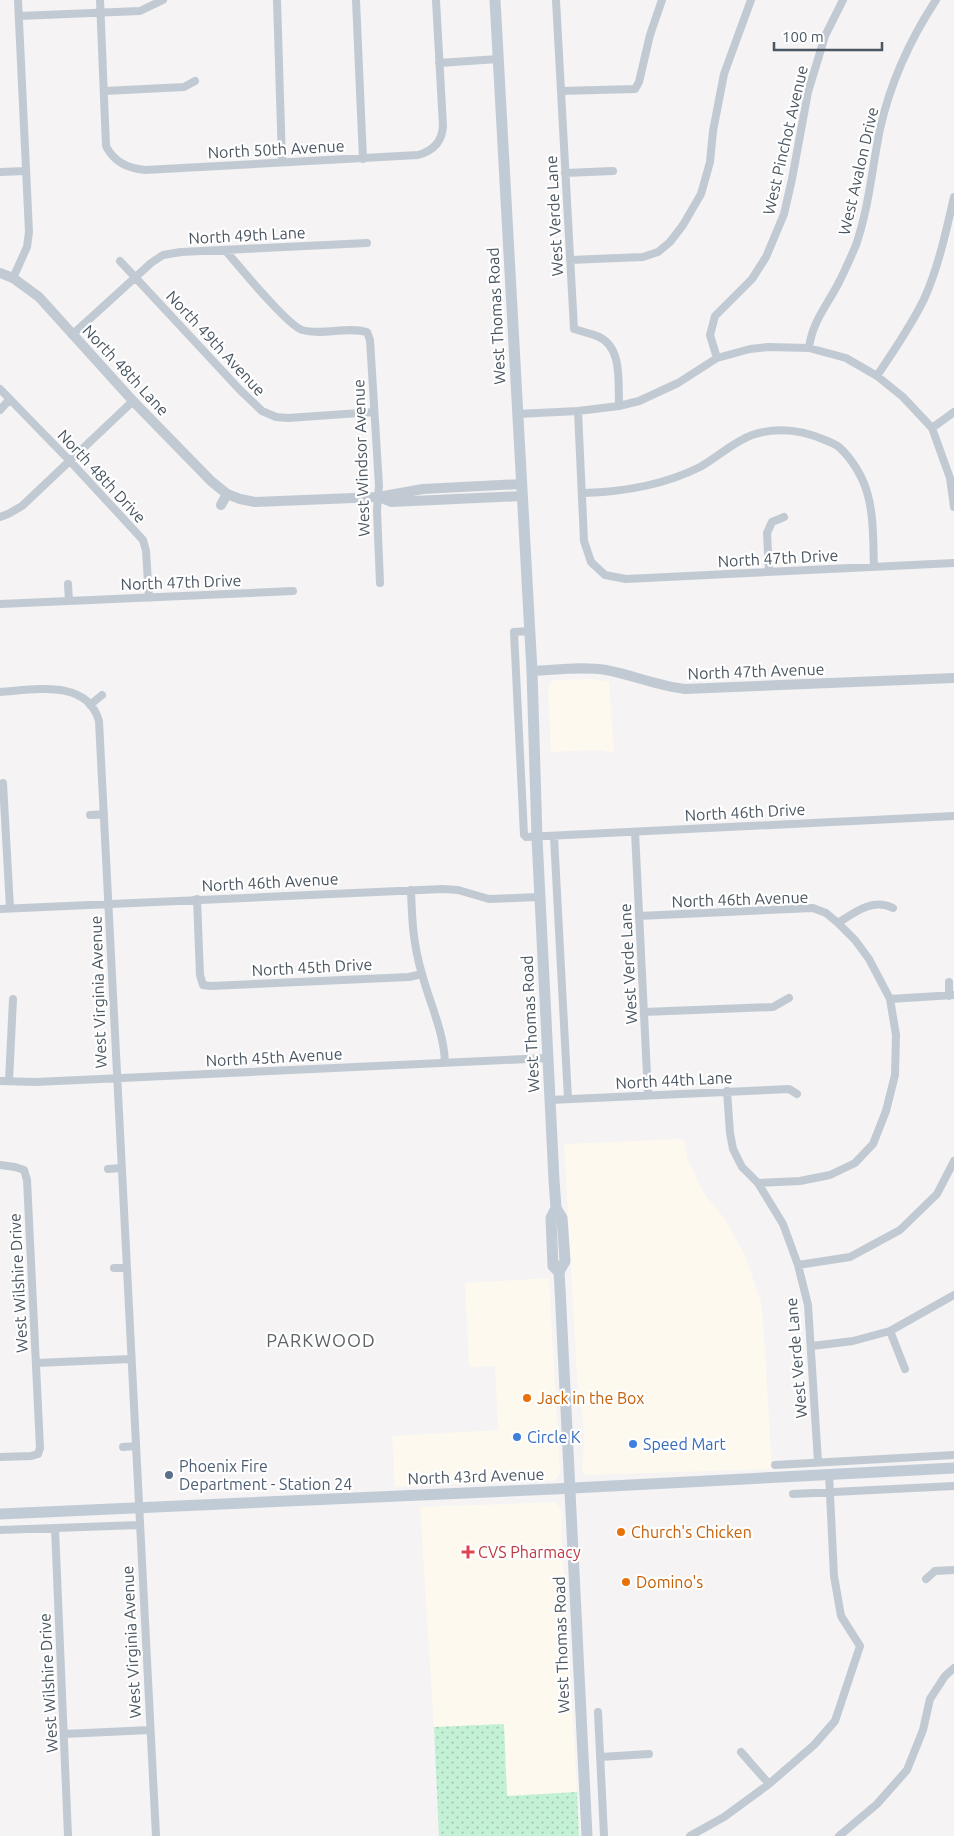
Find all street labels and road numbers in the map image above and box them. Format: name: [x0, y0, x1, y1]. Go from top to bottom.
street label: West Pinchot Avenue: [759, 64, 811, 216]
street label: West Avalon Drive: [835, 105, 881, 237]
street label: North 50th Avenue: [207, 136, 345, 162]
street label: West Verde Lane: [542, 155, 566, 277]
street label: North 49th Lane: [188, 223, 306, 247]
street label: West Thomas Road: [483, 247, 509, 385]
street label: North 49th Avenue: [163, 287, 269, 399]
street label: North 48th Lane: [79, 321, 173, 419]
street label: West Windsor Avenue: [349, 379, 373, 537]
street label: North 48th Drive: [54, 426, 150, 526]
street label: North 47th Drive: [717, 546, 839, 570]
street label: North 47th Drive: [120, 571, 242, 593]
street label: North 47th Avenue: [687, 660, 825, 682]
street label: North 46th Drive: [684, 800, 806, 824]
street label: North 46th Avenue: [201, 869, 339, 895]
street label: North 46th Avenue: [671, 888, 809, 910]
street label: West Verde Lane: [616, 903, 640, 1025]
street label: West Virginia Avenue: [86, 915, 110, 1069]
street label: North 45th Drive: [251, 955, 373, 979]
street label: West Thomas Road: [517, 955, 543, 1093]
street label: North 45th Avenue: [205, 1044, 343, 1070]
street label: North 44th Lane: [615, 1068, 733, 1092]
street label: West Wilshire Drive: [5, 1213, 31, 1353]
street label: West Verde Lane: [782, 1297, 810, 1419]
street label: North 43rd Avenue: [407, 1465, 545, 1487]
street label: West Virginia Avenue: [118, 1565, 144, 1719]
street label: West Thomas Road: [550, 1576, 572, 1714]
street label: West Wilshire Drive: [35, 1613, 61, 1753]

